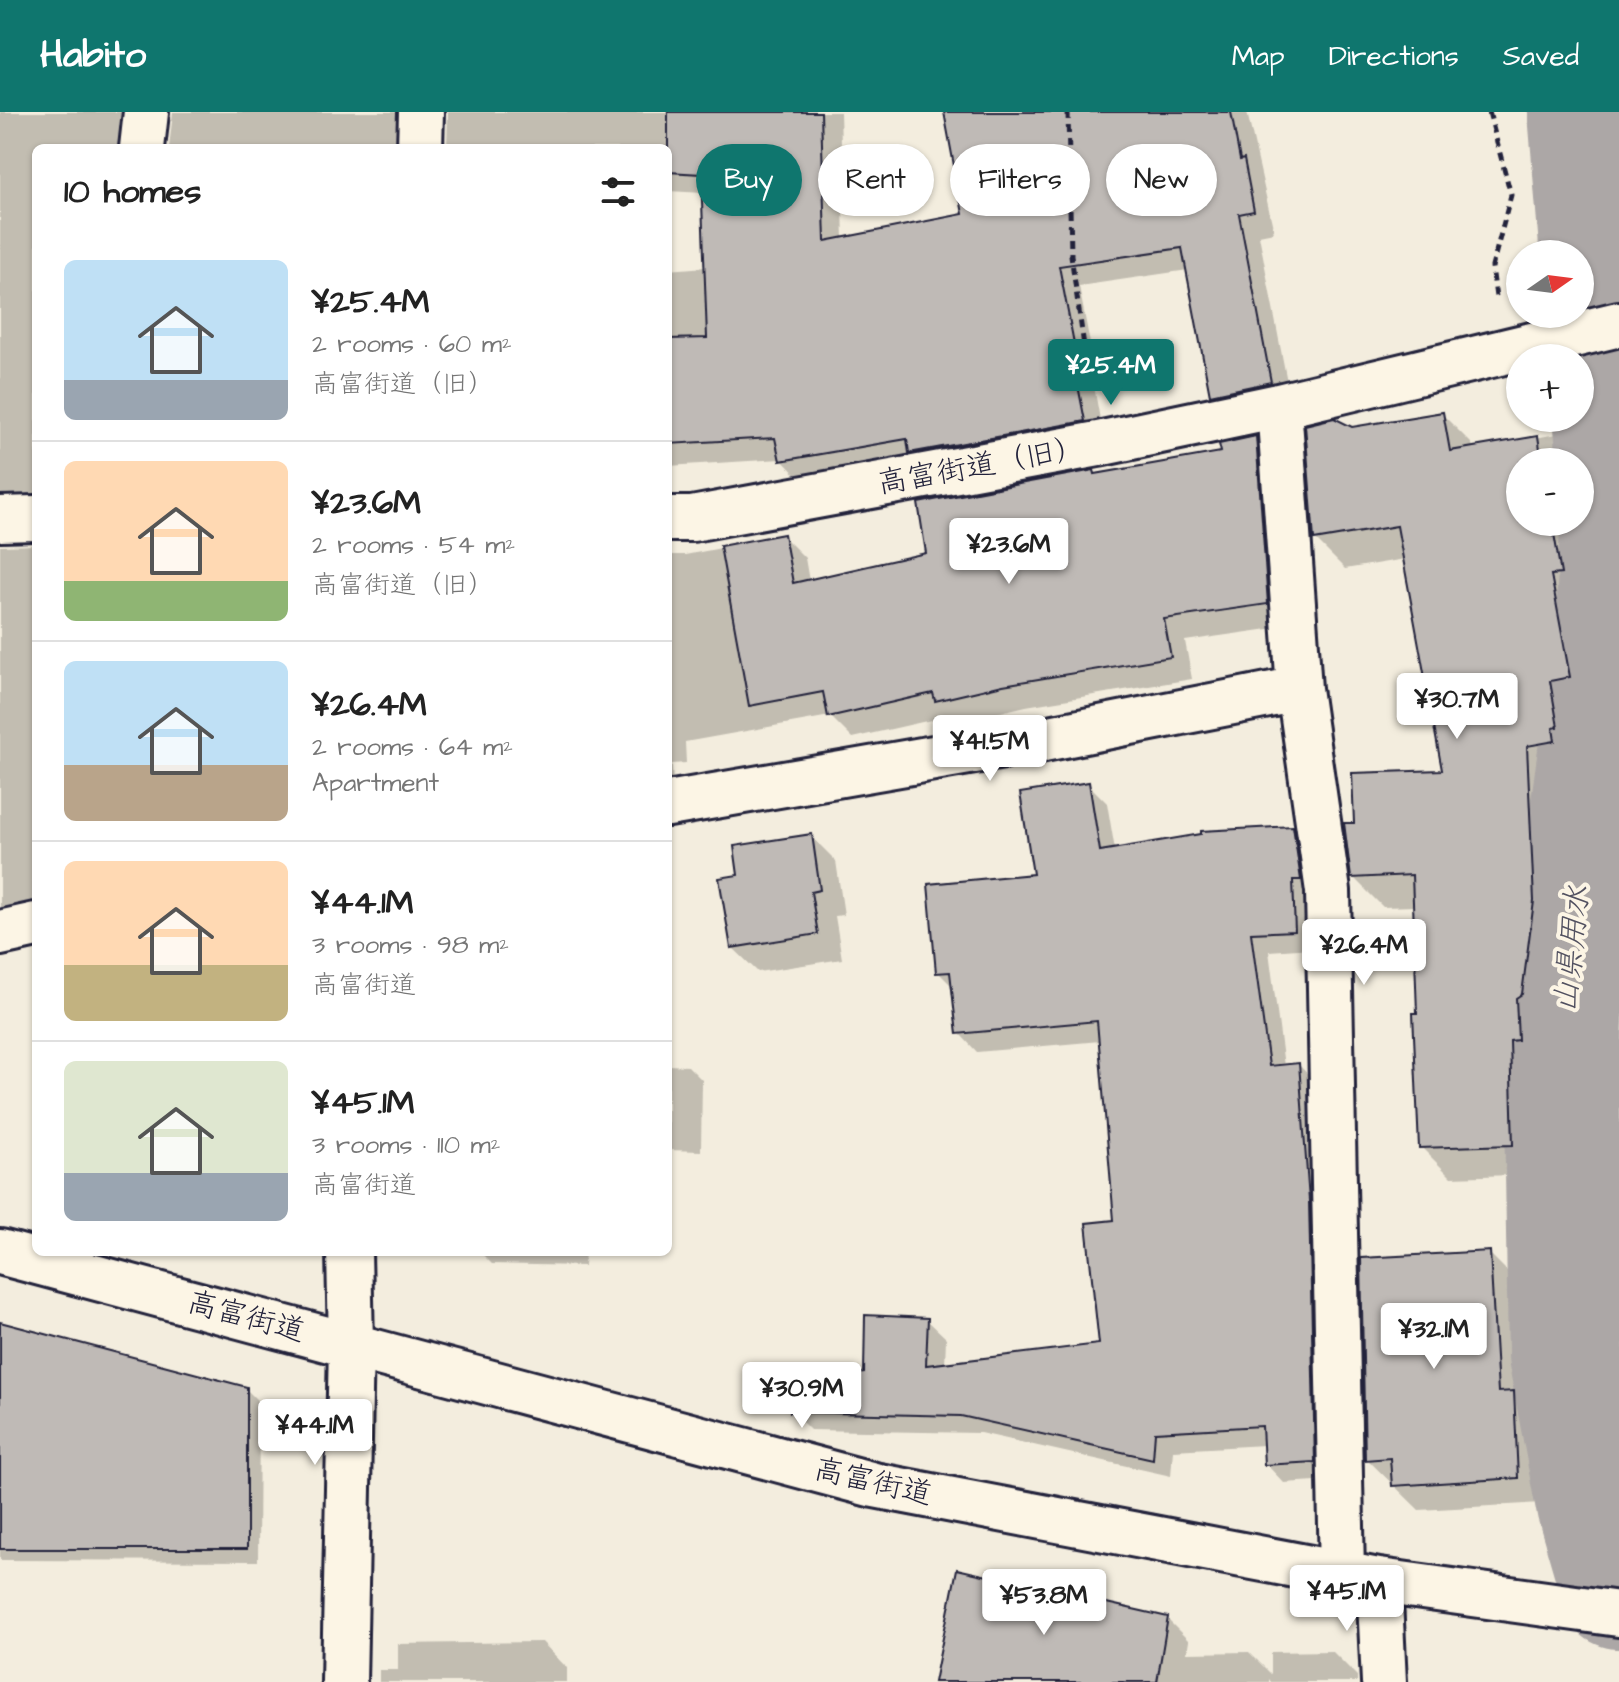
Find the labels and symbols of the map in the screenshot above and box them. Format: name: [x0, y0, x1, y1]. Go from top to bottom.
north arrow: [1506, 240, 1594, 328]
pin: ¥25.4M: [1046, 339, 1176, 407]
street label: 高富街道（旧）: [874, 427, 1088, 505]
pin: ¥23.6M: [944, 518, 1074, 586]
pin: ¥30.7M: [1392, 673, 1522, 741]
pin: ¥41.5M: [925, 715, 1055, 783]
water label: 山県用水: [1543, 883, 1601, 1015]
pin: ¥26.4M: [1299, 919, 1429, 987]
street label: 高富街道: [183, 1281, 309, 1353]
pin: ¥32.1M: [1369, 1303, 1499, 1371]
pin: ¥30.9M: [737, 1362, 867, 1430]
pin: ¥44.1M: [250, 1399, 380, 1467]
street label: 高富街道: [810, 1448, 936, 1516]
pin: ¥45.1M: [1282, 1565, 1412, 1633]
pin: ¥53.8M: [979, 1569, 1109, 1637]

